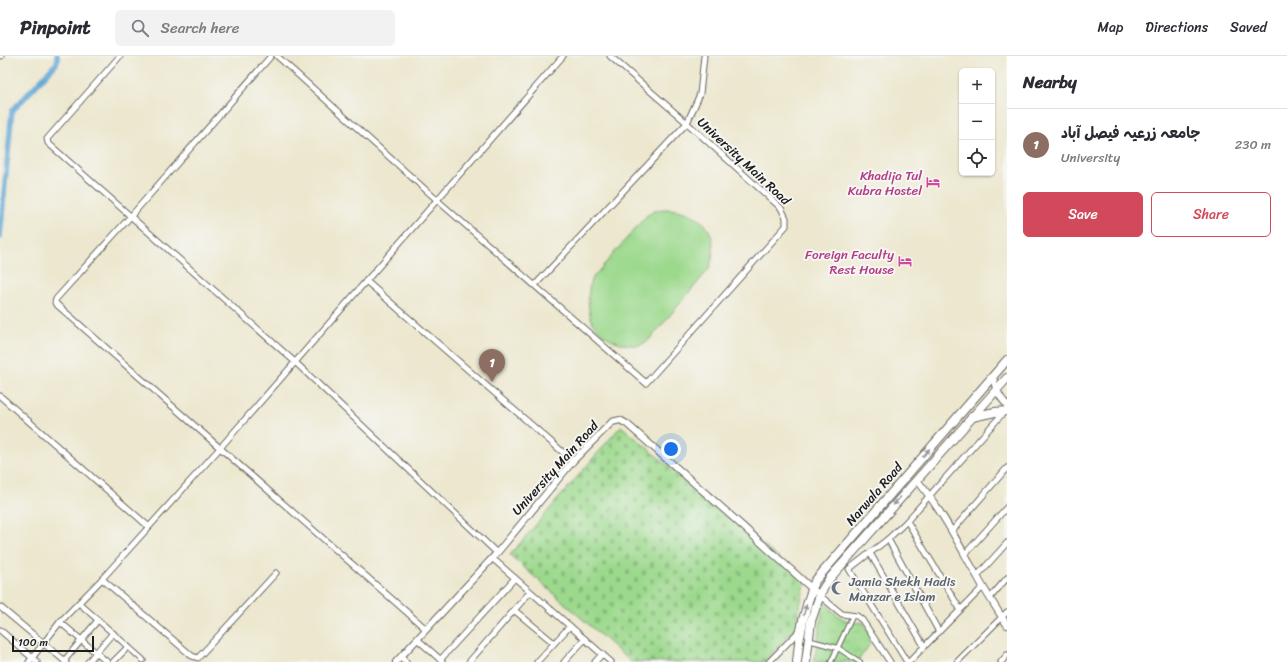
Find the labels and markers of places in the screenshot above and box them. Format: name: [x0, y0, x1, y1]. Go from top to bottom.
place label: Khadija Tul Kubra Hostel: [848, 164, 922, 202]
hotel icon: Khadija Tul Kubra Hostel: [925, 174, 941, 190]
place label: Foreign Faculty Rest House: [805, 243, 894, 281]
hotel icon: Foreign Faculty Rest House: [897, 253, 913, 269]
pin: 1: [479, 349, 505, 382]
place label: Jamia Shekh Hadis Manzar e Islam: [848, 570, 956, 608]
mosque icon: Jamia Shekh Hadis Manzar e Islam: [830, 580, 846, 596]

